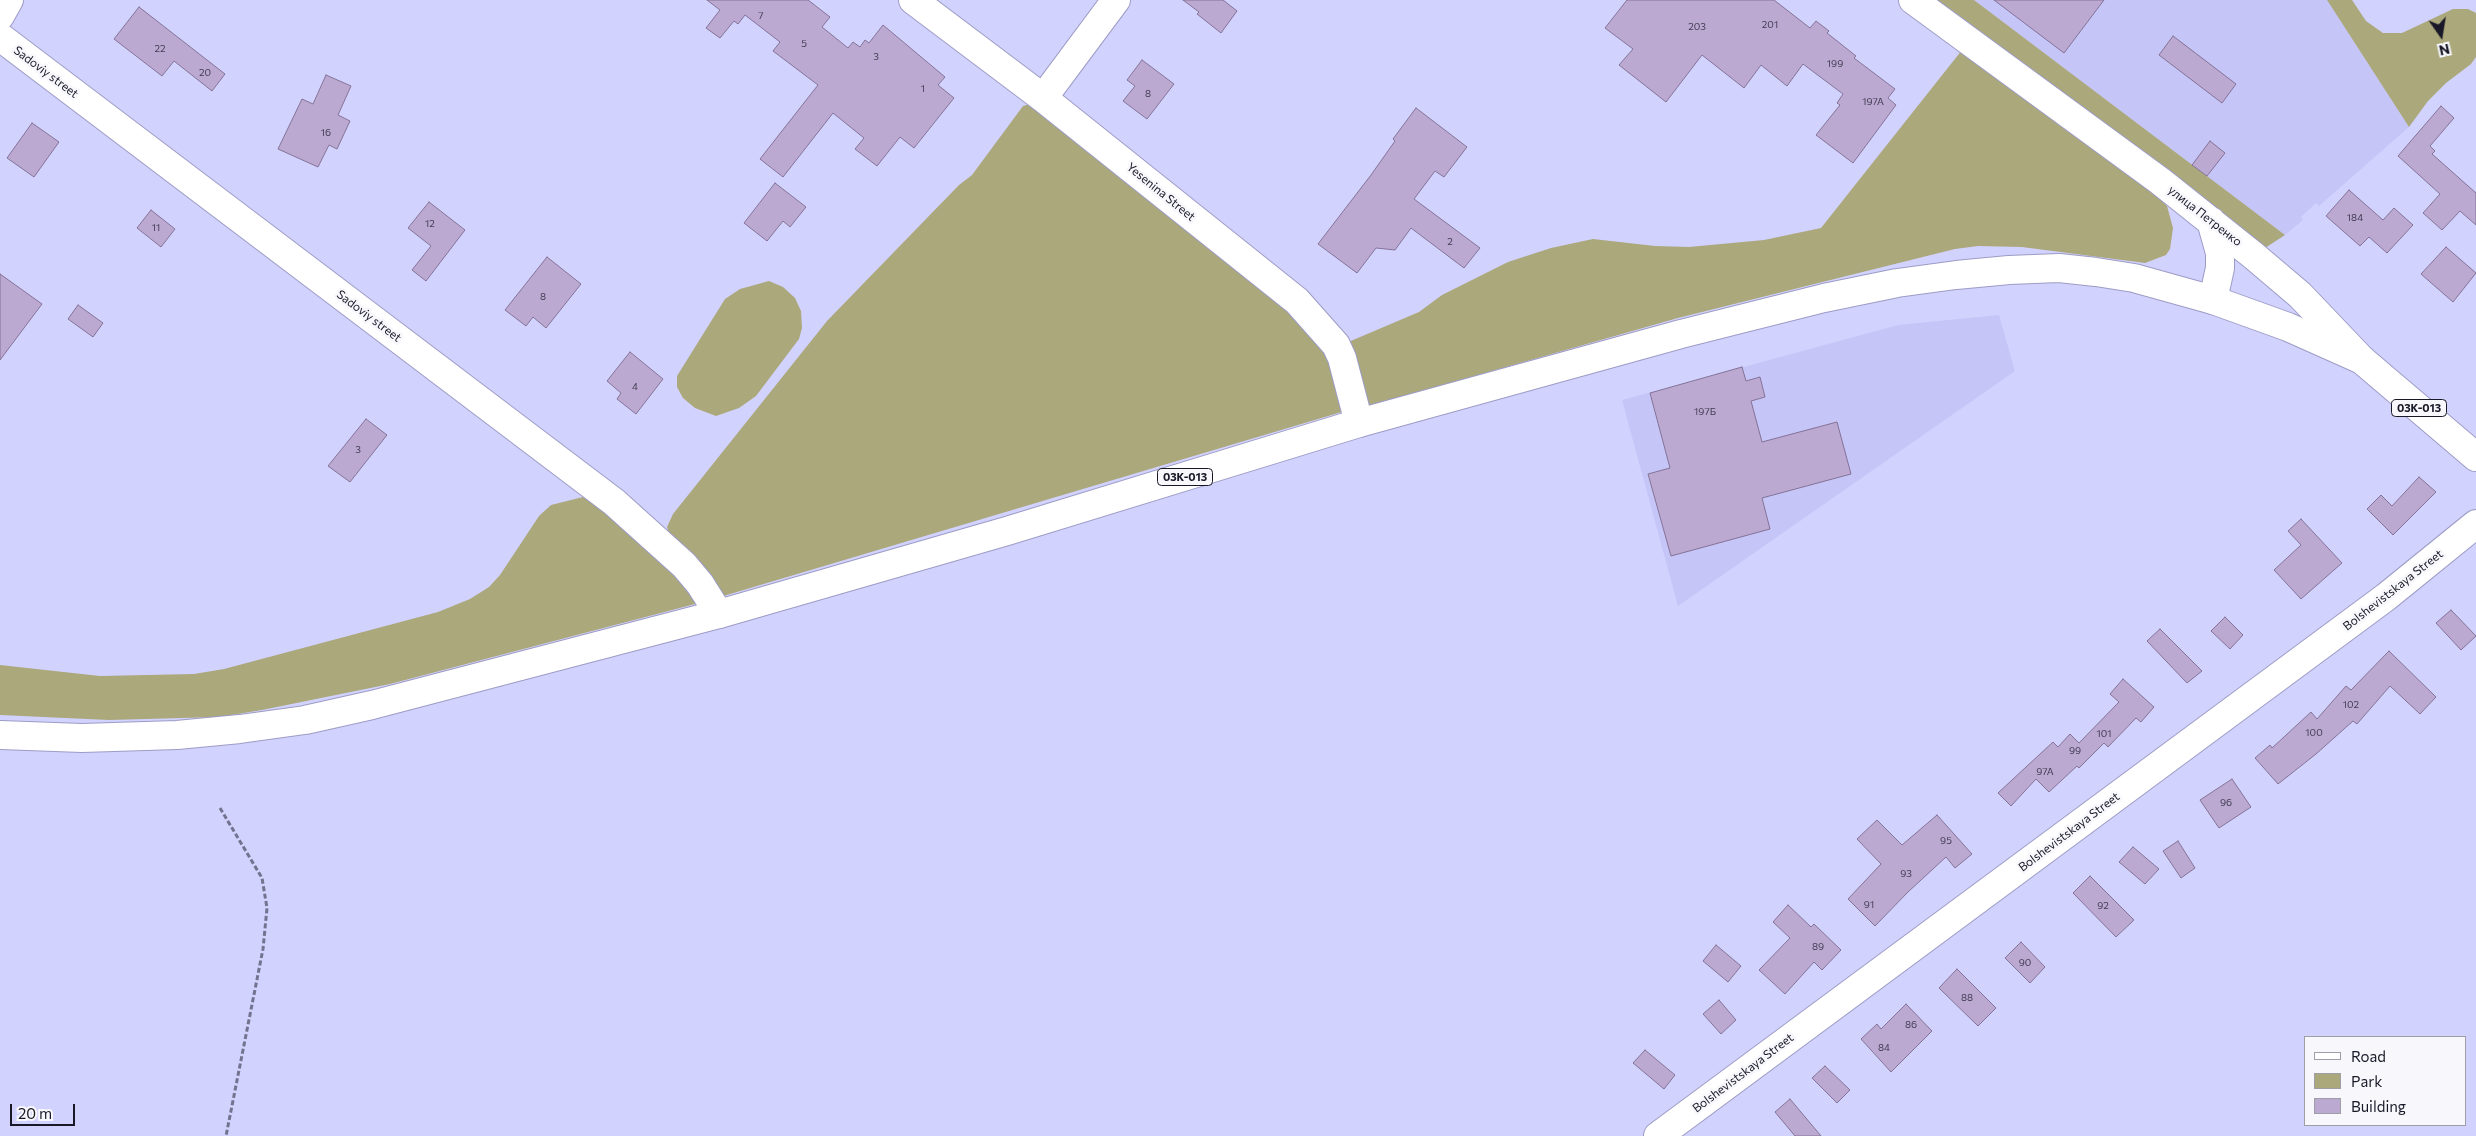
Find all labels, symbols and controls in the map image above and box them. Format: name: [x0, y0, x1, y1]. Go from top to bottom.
house number: 7: [758, 10, 764, 22]
north arrow: [2416, 10, 2466, 60]
house number: 201: [1762, 19, 1778, 31]
house number: 203: [1688, 21, 1706, 33]
house number: 5: [801, 38, 807, 50]
text: N: [2437, 41, 2452, 60]
street label: Sadoviy street: [11, 43, 81, 101]
house number: 22: [154, 43, 166, 55]
house number: 3: [873, 51, 879, 63]
house number: 199: [1827, 58, 1843, 70]
house number: 20: [199, 67, 211, 79]
house number: 1: [921, 83, 925, 95]
house number: 8: [1145, 88, 1151, 100]
house number: 197А: [1862, 96, 1884, 108]
house number: 16: [321, 127, 331, 139]
street label: Yesenina Street: [1124, 160, 1198, 224]
street label: улица Петренко: [2165, 183, 2245, 249]
house number: 184: [2347, 212, 2363, 224]
house number: 12: [425, 218, 435, 230]
house number: 11: [152, 222, 160, 234]
house number: 2: [1447, 236, 1453, 248]
street label: Sadoviy street: [334, 287, 404, 345]
house number: 8: [540, 291, 546, 303]
house number: 4: [632, 381, 638, 393]
road number: 03К-013: [2392, 399, 2446, 416]
house number: 197Б: [1694, 406, 1716, 418]
house number: 3: [355, 444, 361, 456]
road number: 03К-013: [1158, 468, 1212, 486]
street label: Bolshevistskaya Street: [2340, 547, 2446, 633]
house number: 102: [2343, 699, 2359, 711]
house number: 100: [2305, 727, 2323, 739]
house number: 101: [2096, 728, 2112, 740]
house number: 99: [2069, 745, 2081, 757]
house number: 97А: [2036, 766, 2054, 778]
street label: Bolshevistskaya Street: [2016, 789, 2122, 875]
house number: 96: [2220, 797, 2232, 809]
house number: 95: [1940, 835, 1952, 847]
house number: 93: [1900, 868, 1912, 880]
house number: 91: [1864, 899, 1874, 911]
house number: 92: [2097, 900, 2109, 912]
house number: 89: [1812, 941, 1824, 953]
house number: 90: [2019, 957, 2031, 969]
house number: 88: [1961, 992, 1973, 1004]
house number: 86: [1905, 1019, 1917, 1031]
street label: Bolshevistskaya Street: [1690, 1030, 1796, 1116]
legend: [2304, 1036, 2466, 1126]
house number: 84: [1878, 1042, 1890, 1054]
text: Road: [2351, 1047, 2386, 1065]
text: Park: [2351, 1072, 2382, 1090]
scale bar: [12, 1094, 78, 1126]
text: Building: [2351, 1097, 2406, 1115]
text: 20 m: [18, 1104, 52, 1122]

